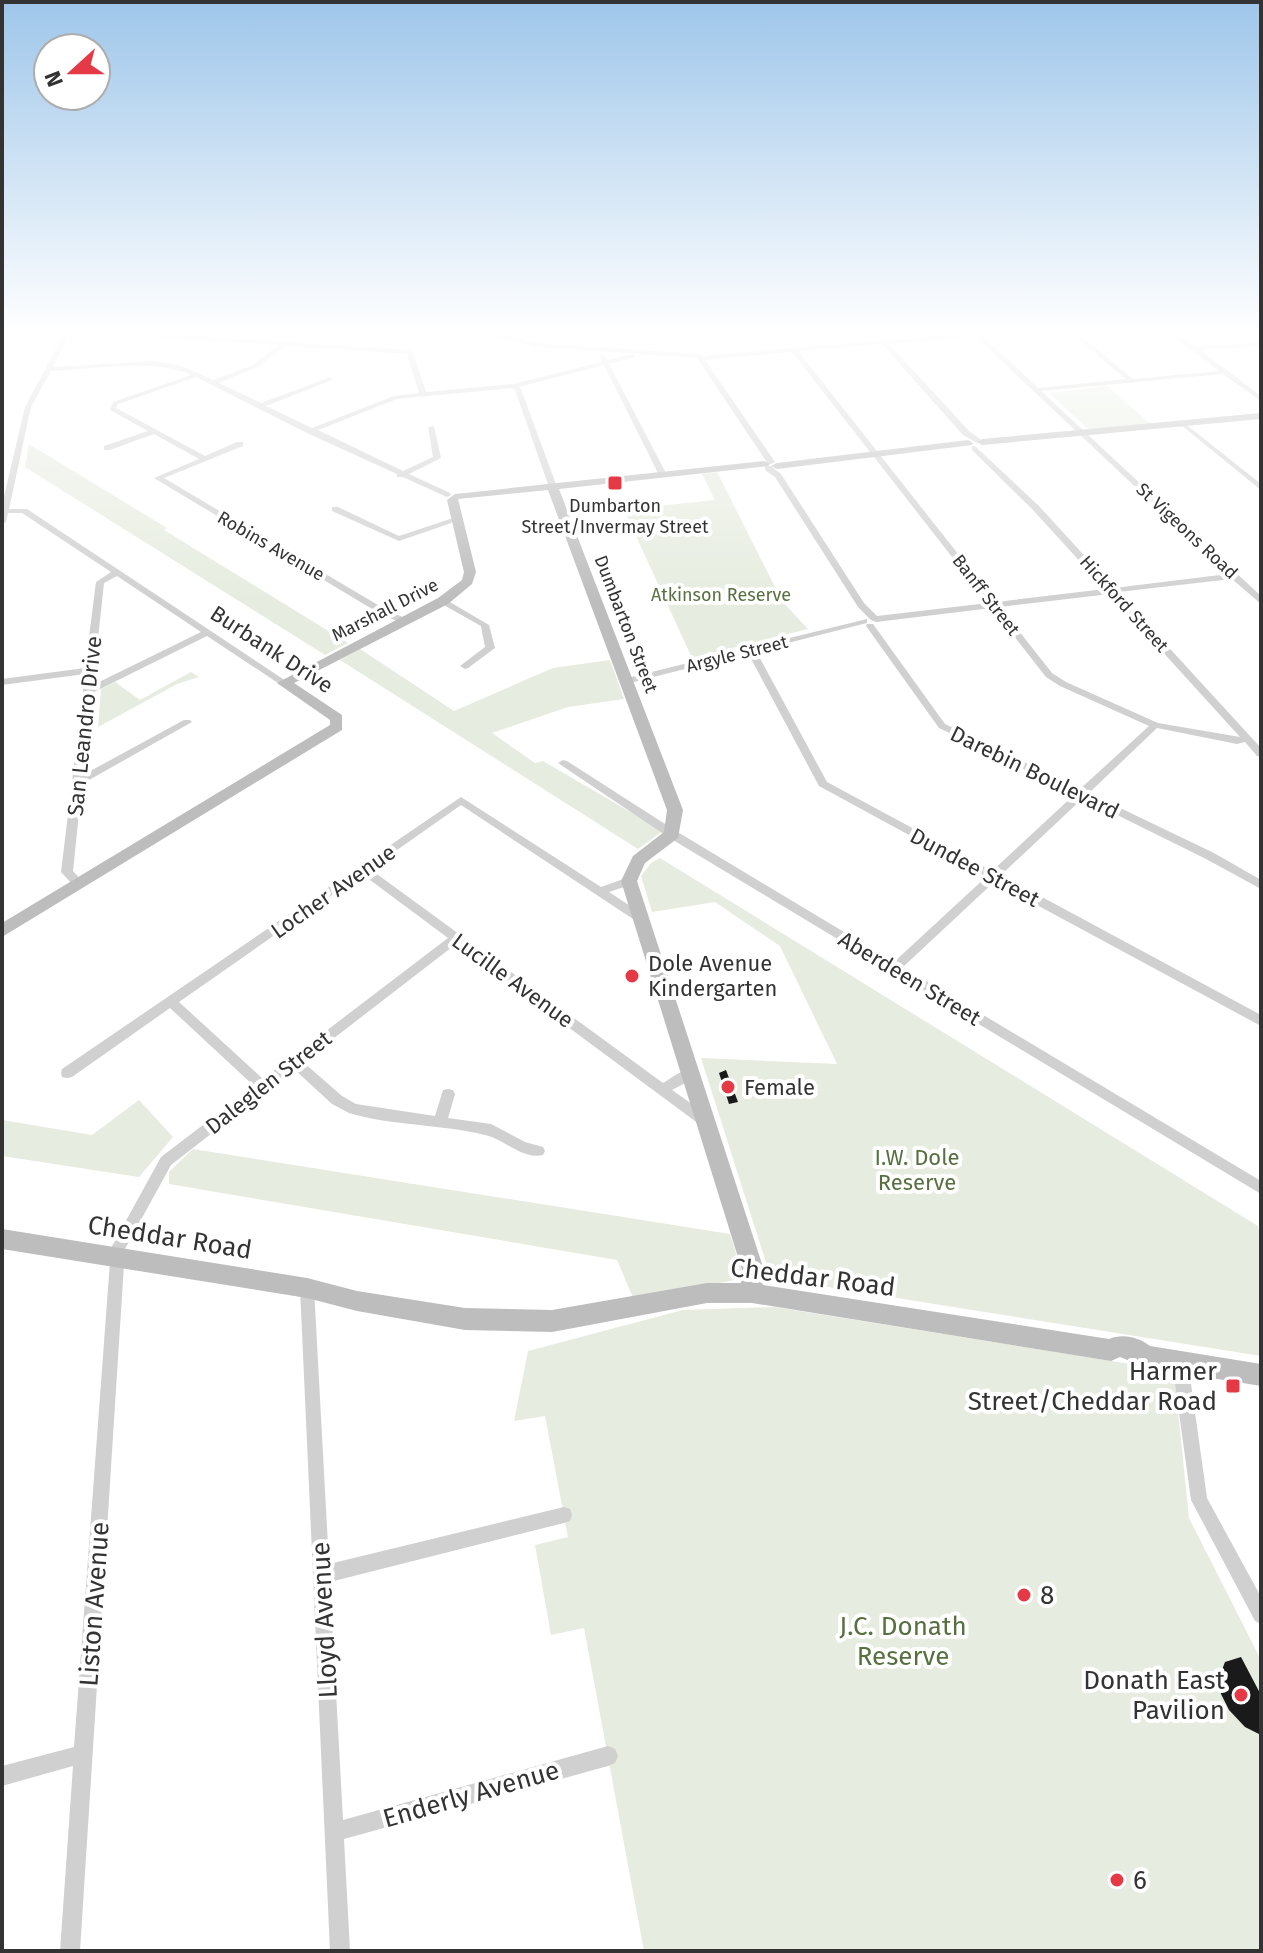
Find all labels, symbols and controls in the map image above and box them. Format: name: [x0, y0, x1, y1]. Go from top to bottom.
north arrow: [32, 32, 112, 112]
text: N: [39, 67, 69, 91]
marker: Dumbarton Street/Invermay Street: [606, 474, 624, 492]
street label: St Vigeons Road: [1132, 478, 1242, 584]
place label: Dumbarton Street/Invermay Street: [522, 495, 709, 538]
street label: Robins Avenue: [213, 506, 329, 586]
street label: Banff Street: [947, 550, 1025, 640]
street label: Hickford Street: [1075, 551, 1173, 657]
street label: Dumbarton Street: [590, 552, 663, 696]
street label: Marshall Drive: [328, 574, 442, 646]
park label: Atkinson Reserve: [651, 584, 791, 606]
street label: Burbank Drive: [205, 600, 338, 699]
street label: Argyle Street: [684, 631, 791, 677]
street label: San Leandro Drive: [62, 635, 107, 817]
street label: Darebin Boulevard: [946, 720, 1124, 825]
street label: Dundee Street: [906, 822, 1044, 913]
street label: Locher Avenue: [266, 838, 401, 944]
street label: Aberdeen Street: [834, 925, 986, 1031]
street label: Lucille Avenue: [447, 927, 579, 1034]
place label: Dole Avenue Kindergarten: [648, 950, 777, 1002]
marker: Dole Avenue Kindergarten: [623, 967, 641, 985]
street label: Daleglen Street: [200, 1025, 337, 1140]
place label: Female: [744, 1074, 815, 1101]
marker: Female: [719, 1078, 737, 1096]
park label: I.W. Dole Reserve: [874, 1144, 960, 1196]
street label: Cheddar Road: [86, 1209, 254, 1266]
street label: Cheddar Road: [729, 1252, 897, 1303]
place label: Harmer Street/Cheddar Road: [968, 1356, 1217, 1417]
marker: Harmer Street/Cheddar Road: [1224, 1377, 1242, 1395]
street label: Liston Avenue: [73, 1521, 116, 1687]
street label: Lloyd Avenue: [305, 1541, 344, 1699]
place label: 8: [1040, 1580, 1054, 1611]
marker: 8: [1015, 1586, 1033, 1604]
park label: J.C. Donath Reserve: [839, 1611, 967, 1672]
place label: Donath East Pavilion: [1083, 1665, 1226, 1726]
marker: Donath East Pavilion: [1232, 1686, 1250, 1704]
street label: Enderly Avenue: [379, 1755, 563, 1834]
place label: 6: [1133, 1865, 1147, 1896]
marker: 6: [1108, 1871, 1126, 1889]

